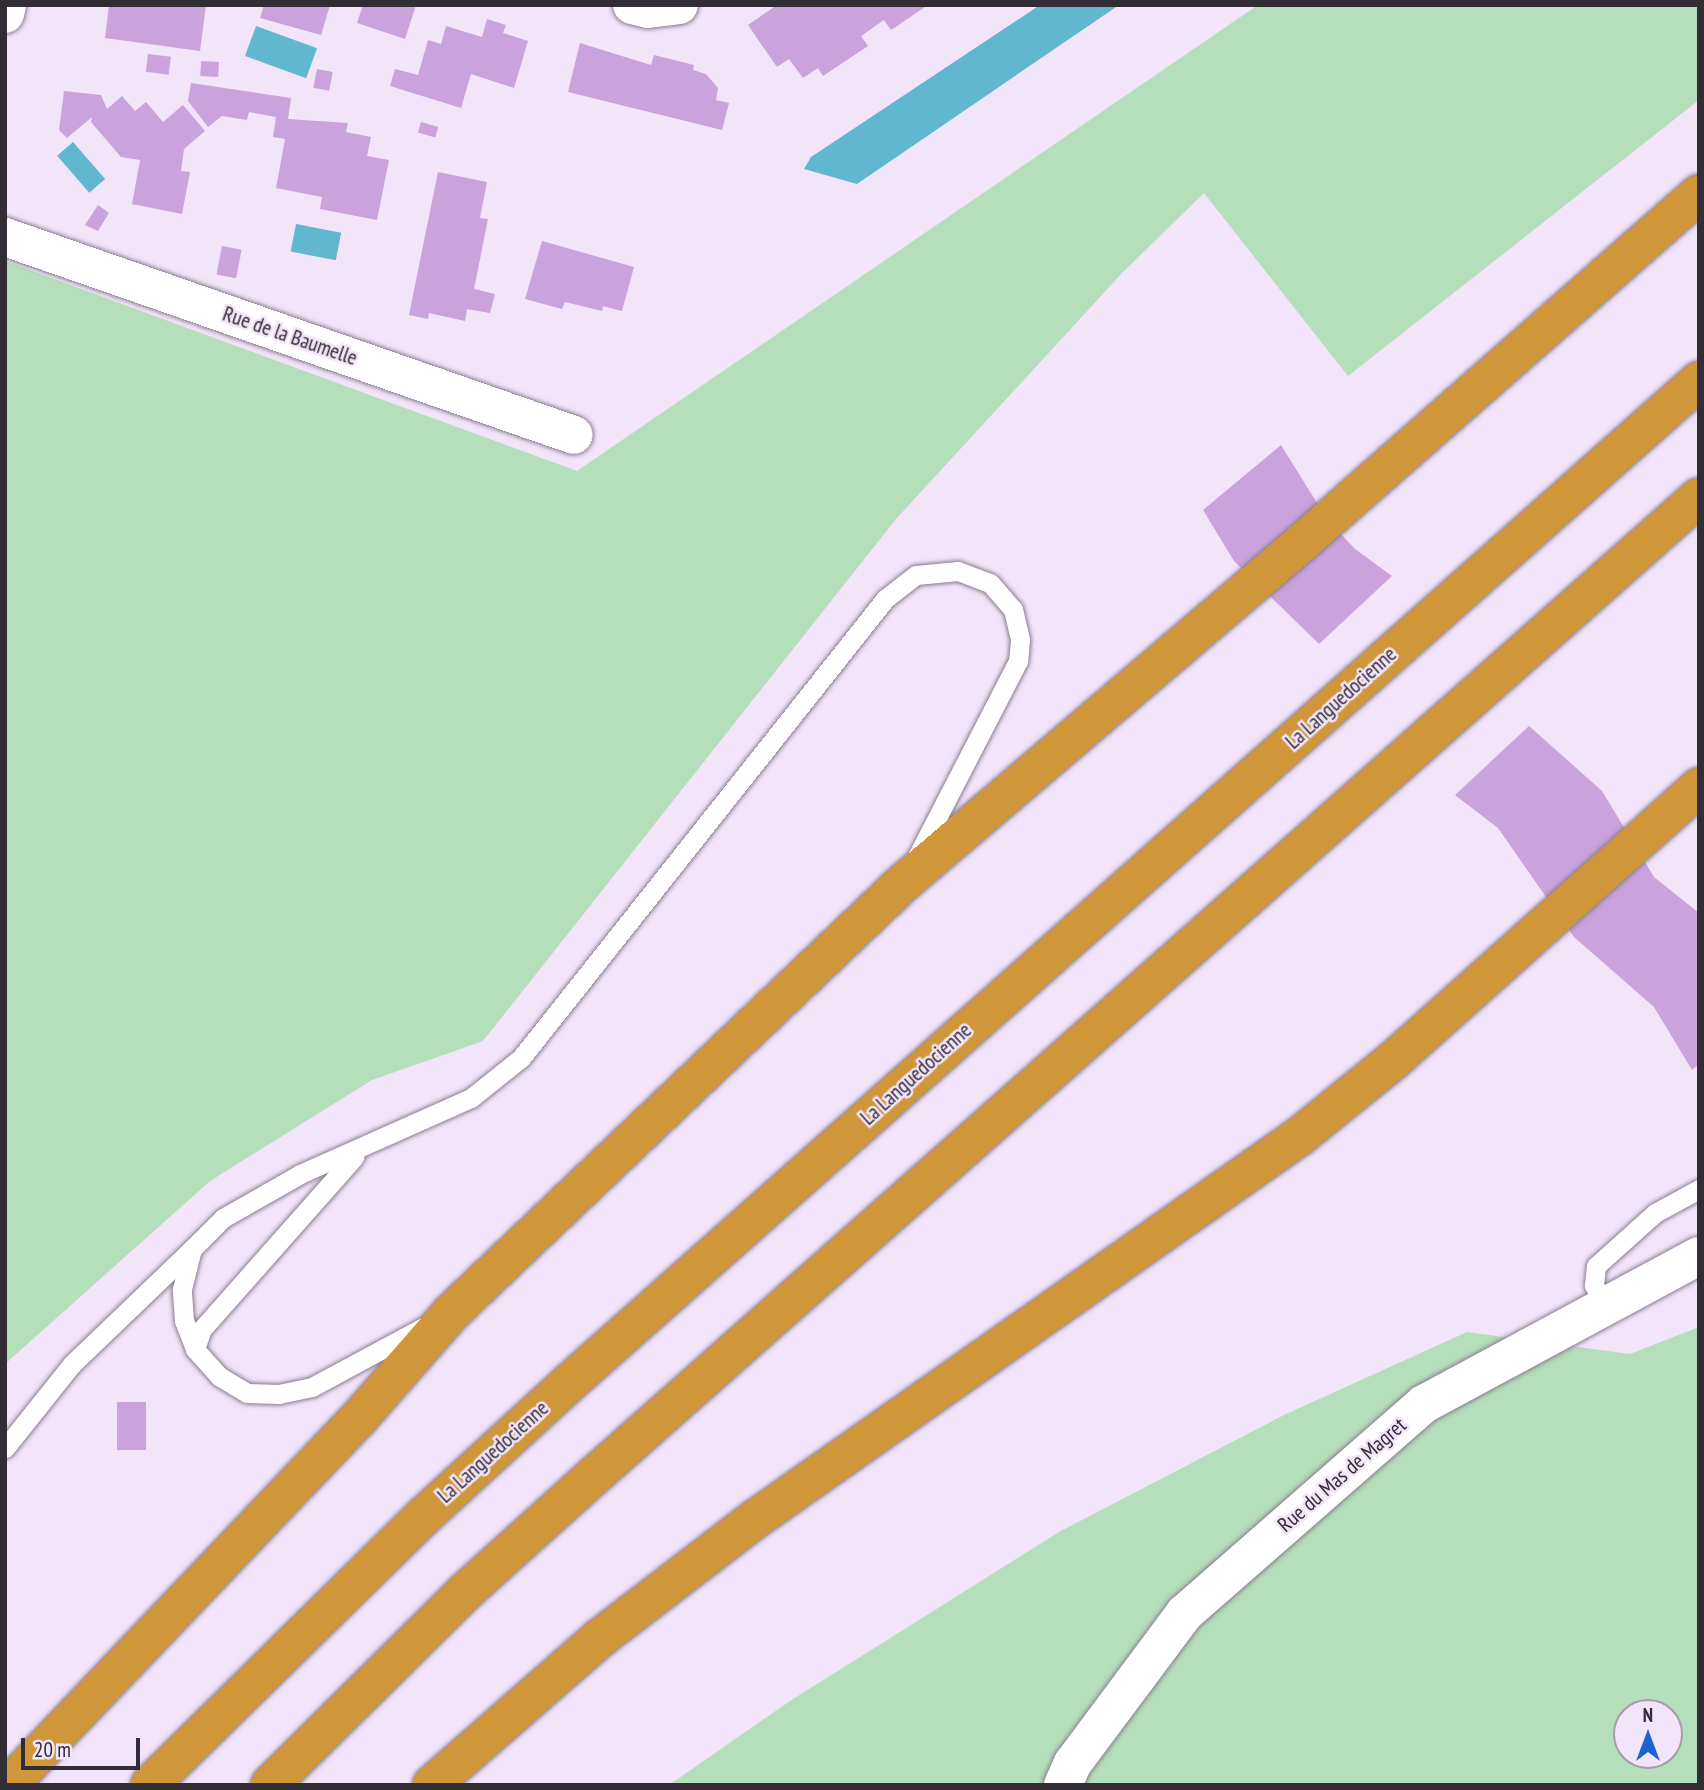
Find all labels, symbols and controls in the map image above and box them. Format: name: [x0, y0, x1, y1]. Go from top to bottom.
street label: Rue de la Baumelle: [219, 301, 361, 371]
street label: La Languedocienne: [1280, 642, 1402, 754]
street label: La Languedocienne: [855, 1018, 977, 1130]
street label: La Languedocienne: [432, 1396, 554, 1508]
street label: Rue du Mas de Magret: [1273, 1412, 1411, 1538]
north arrow: [1613, 1699, 1683, 1769]
text: N: [1643, 1703, 1653, 1727]
scale bar: [24, 1724, 144, 1768]
text: 20 m: [34, 1736, 71, 1763]

